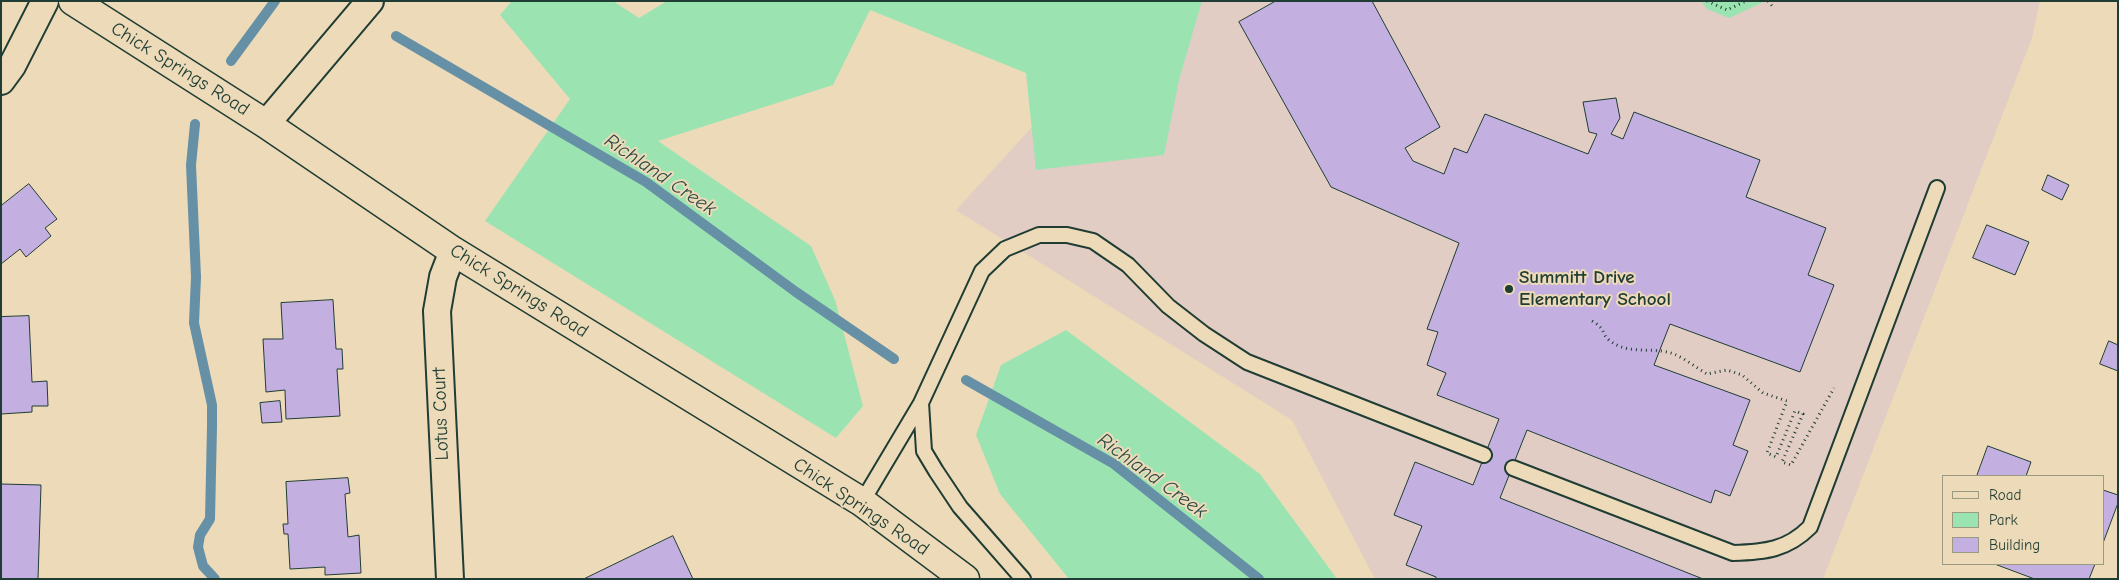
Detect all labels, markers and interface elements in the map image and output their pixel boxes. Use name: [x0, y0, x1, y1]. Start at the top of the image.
street label: Chick Springs Road: [106, 17, 254, 121]
water label: Richland Creek: [600, 129, 720, 221]
street label: Chick Springs Road: [445, 239, 593, 343]
place label: Summitt Drive Elementary School: [1519, 267, 1671, 311]
marker: Summitt Drive Elementary School: [1503, 283, 1515, 295]
street label: Lotus Court: [428, 367, 454, 461]
water label: Richland Creek: [1093, 428, 1211, 524]
street label: Chick Springs Road: [789, 453, 933, 561]
legend: [1942, 475, 2104, 565]
text: Road: [1989, 486, 2021, 504]
text: Park: [1989, 511, 2018, 529]
text: Building: [1989, 536, 2040, 554]

